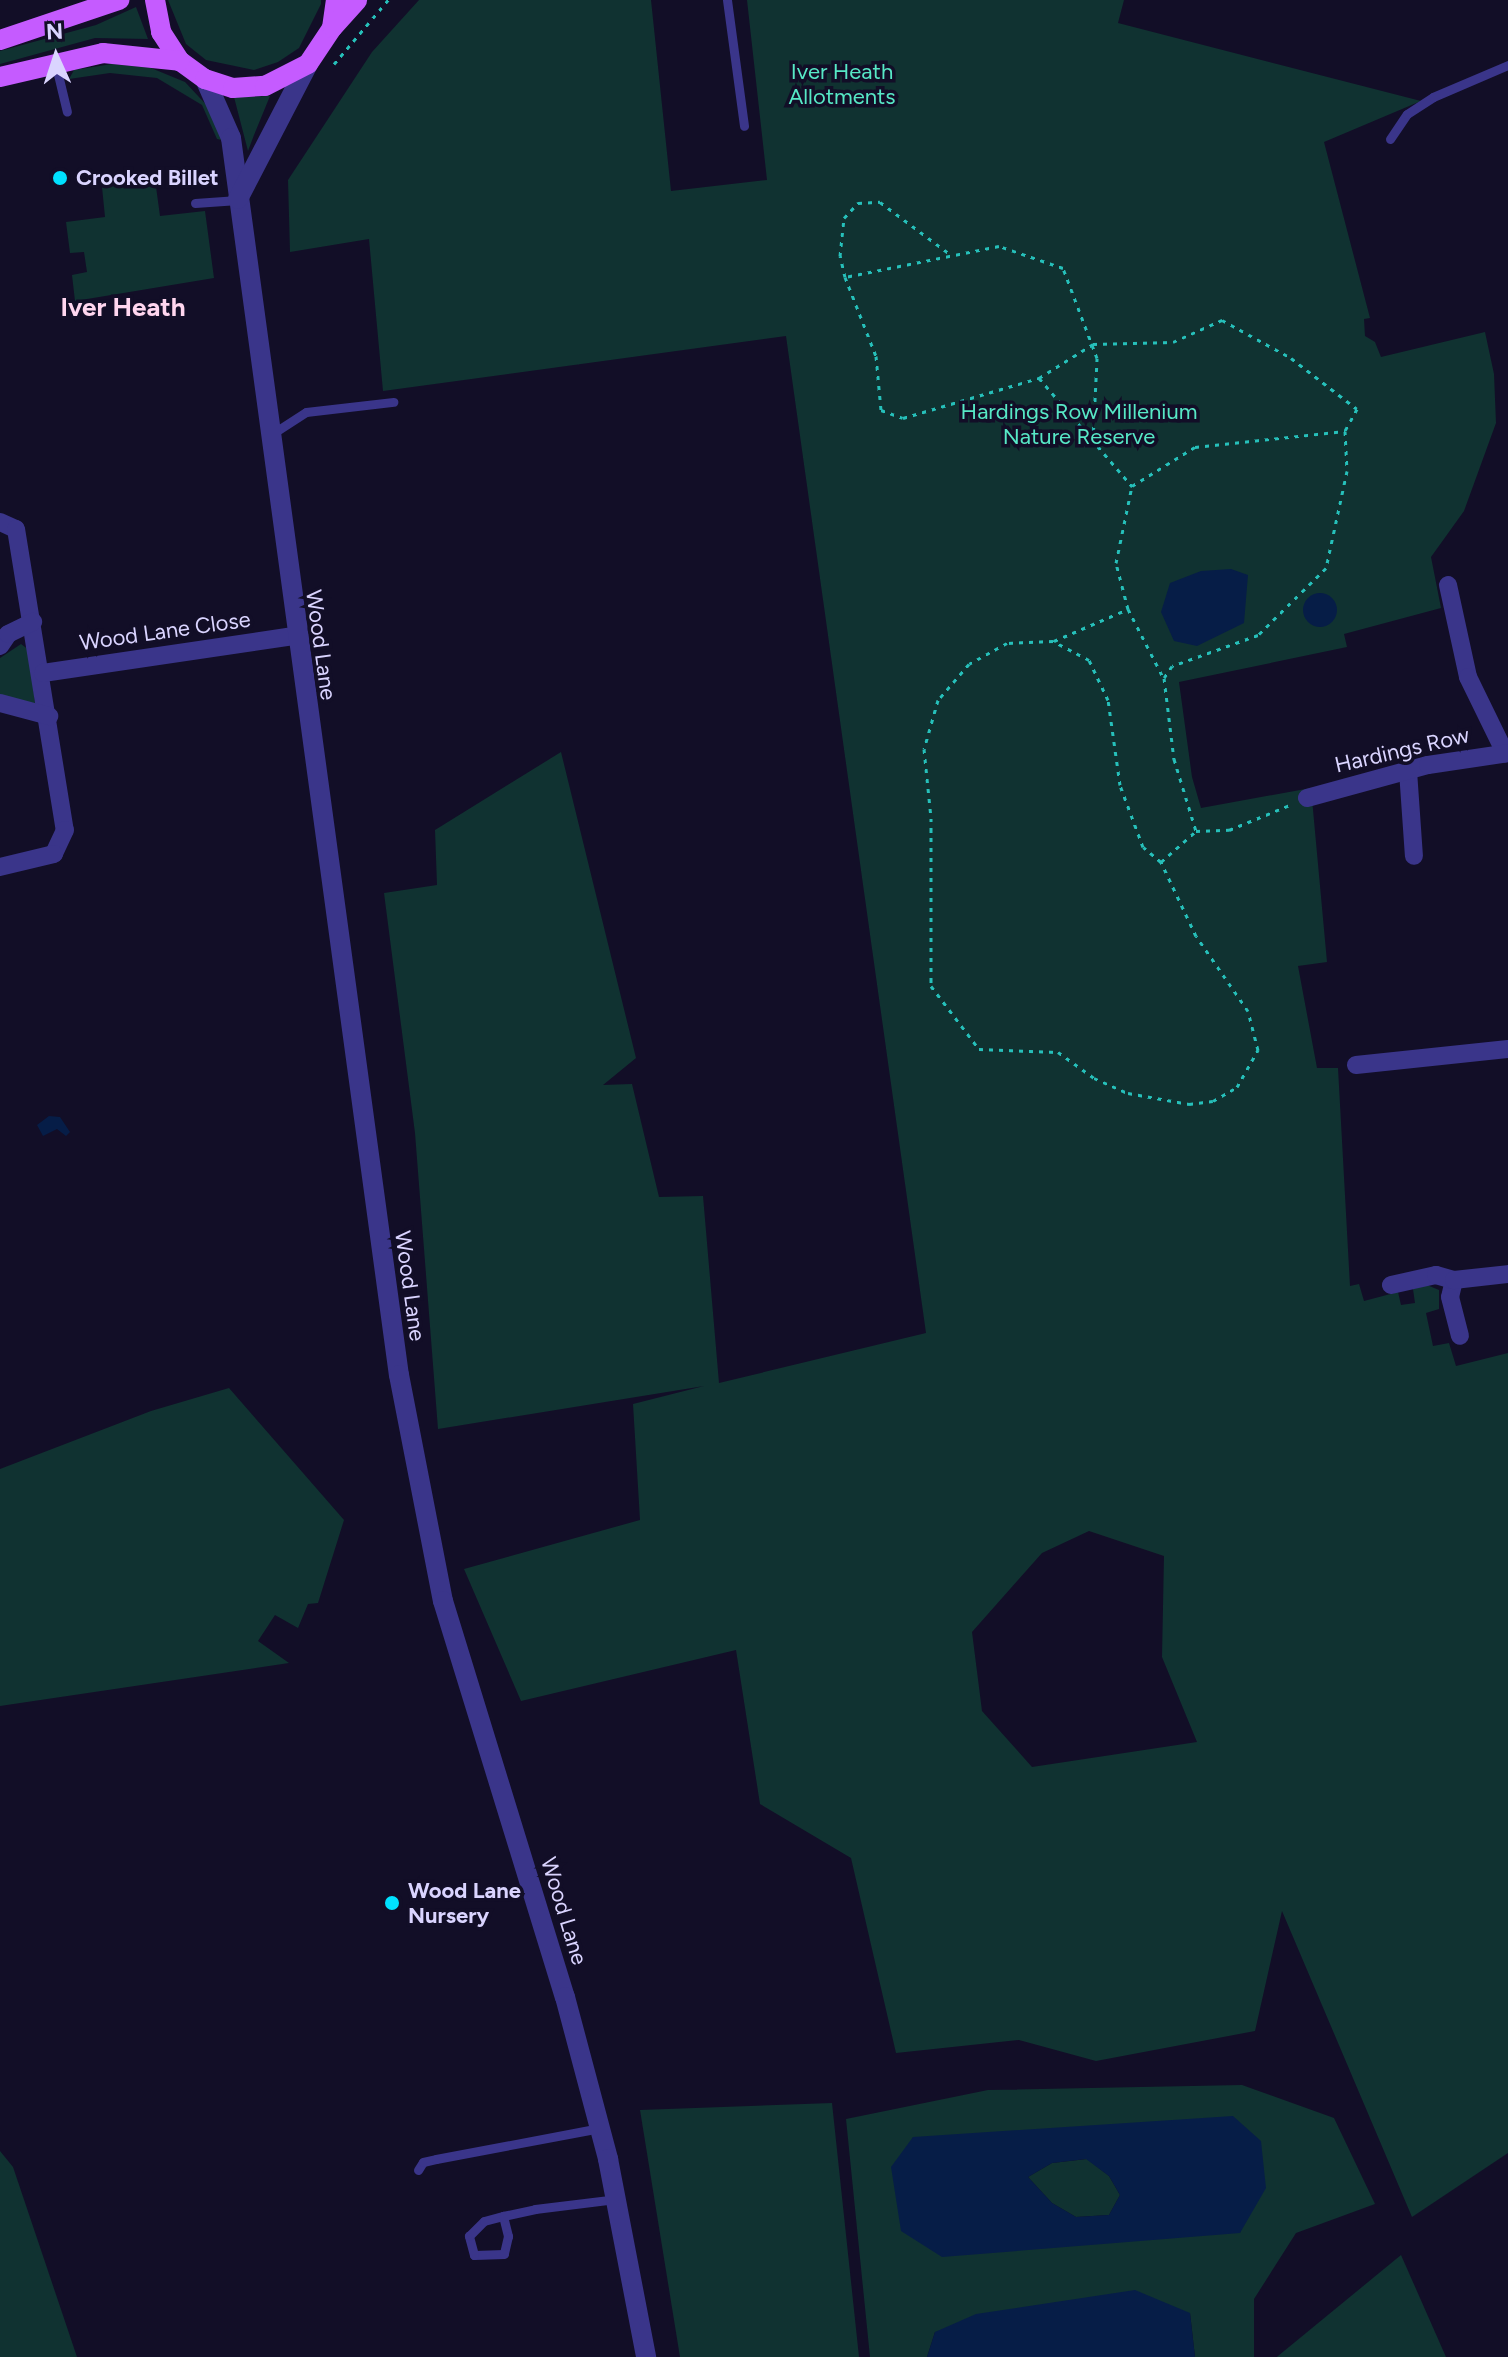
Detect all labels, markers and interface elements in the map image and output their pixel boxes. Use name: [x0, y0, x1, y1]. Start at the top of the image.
north arrow: [16, 16, 96, 96]
text: N: [46, 18, 64, 45]
park label: Iver Heath Allotments: [788, 58, 896, 110]
place label: Crooked Billet: [76, 165, 219, 191]
marker: Crooked Billet: [51, 169, 69, 187]
district label: Iver Heath: [60, 292, 186, 324]
park label: Hardings Row Millenium Nature Reserve: [961, 398, 1197, 450]
street label: Wood Lane: [300, 588, 342, 702]
street label: Wood Lane Close: [78, 606, 252, 656]
street label: Hardings Row: [1332, 722, 1472, 778]
street label: Wood Lane: [389, 1229, 431, 1343]
street label: Wood Lane: [535, 1854, 593, 1968]
place label: Wood Lane Nursery: [408, 1877, 521, 1928]
marker: Wood Lane Nursery: [383, 1894, 401, 1912]

